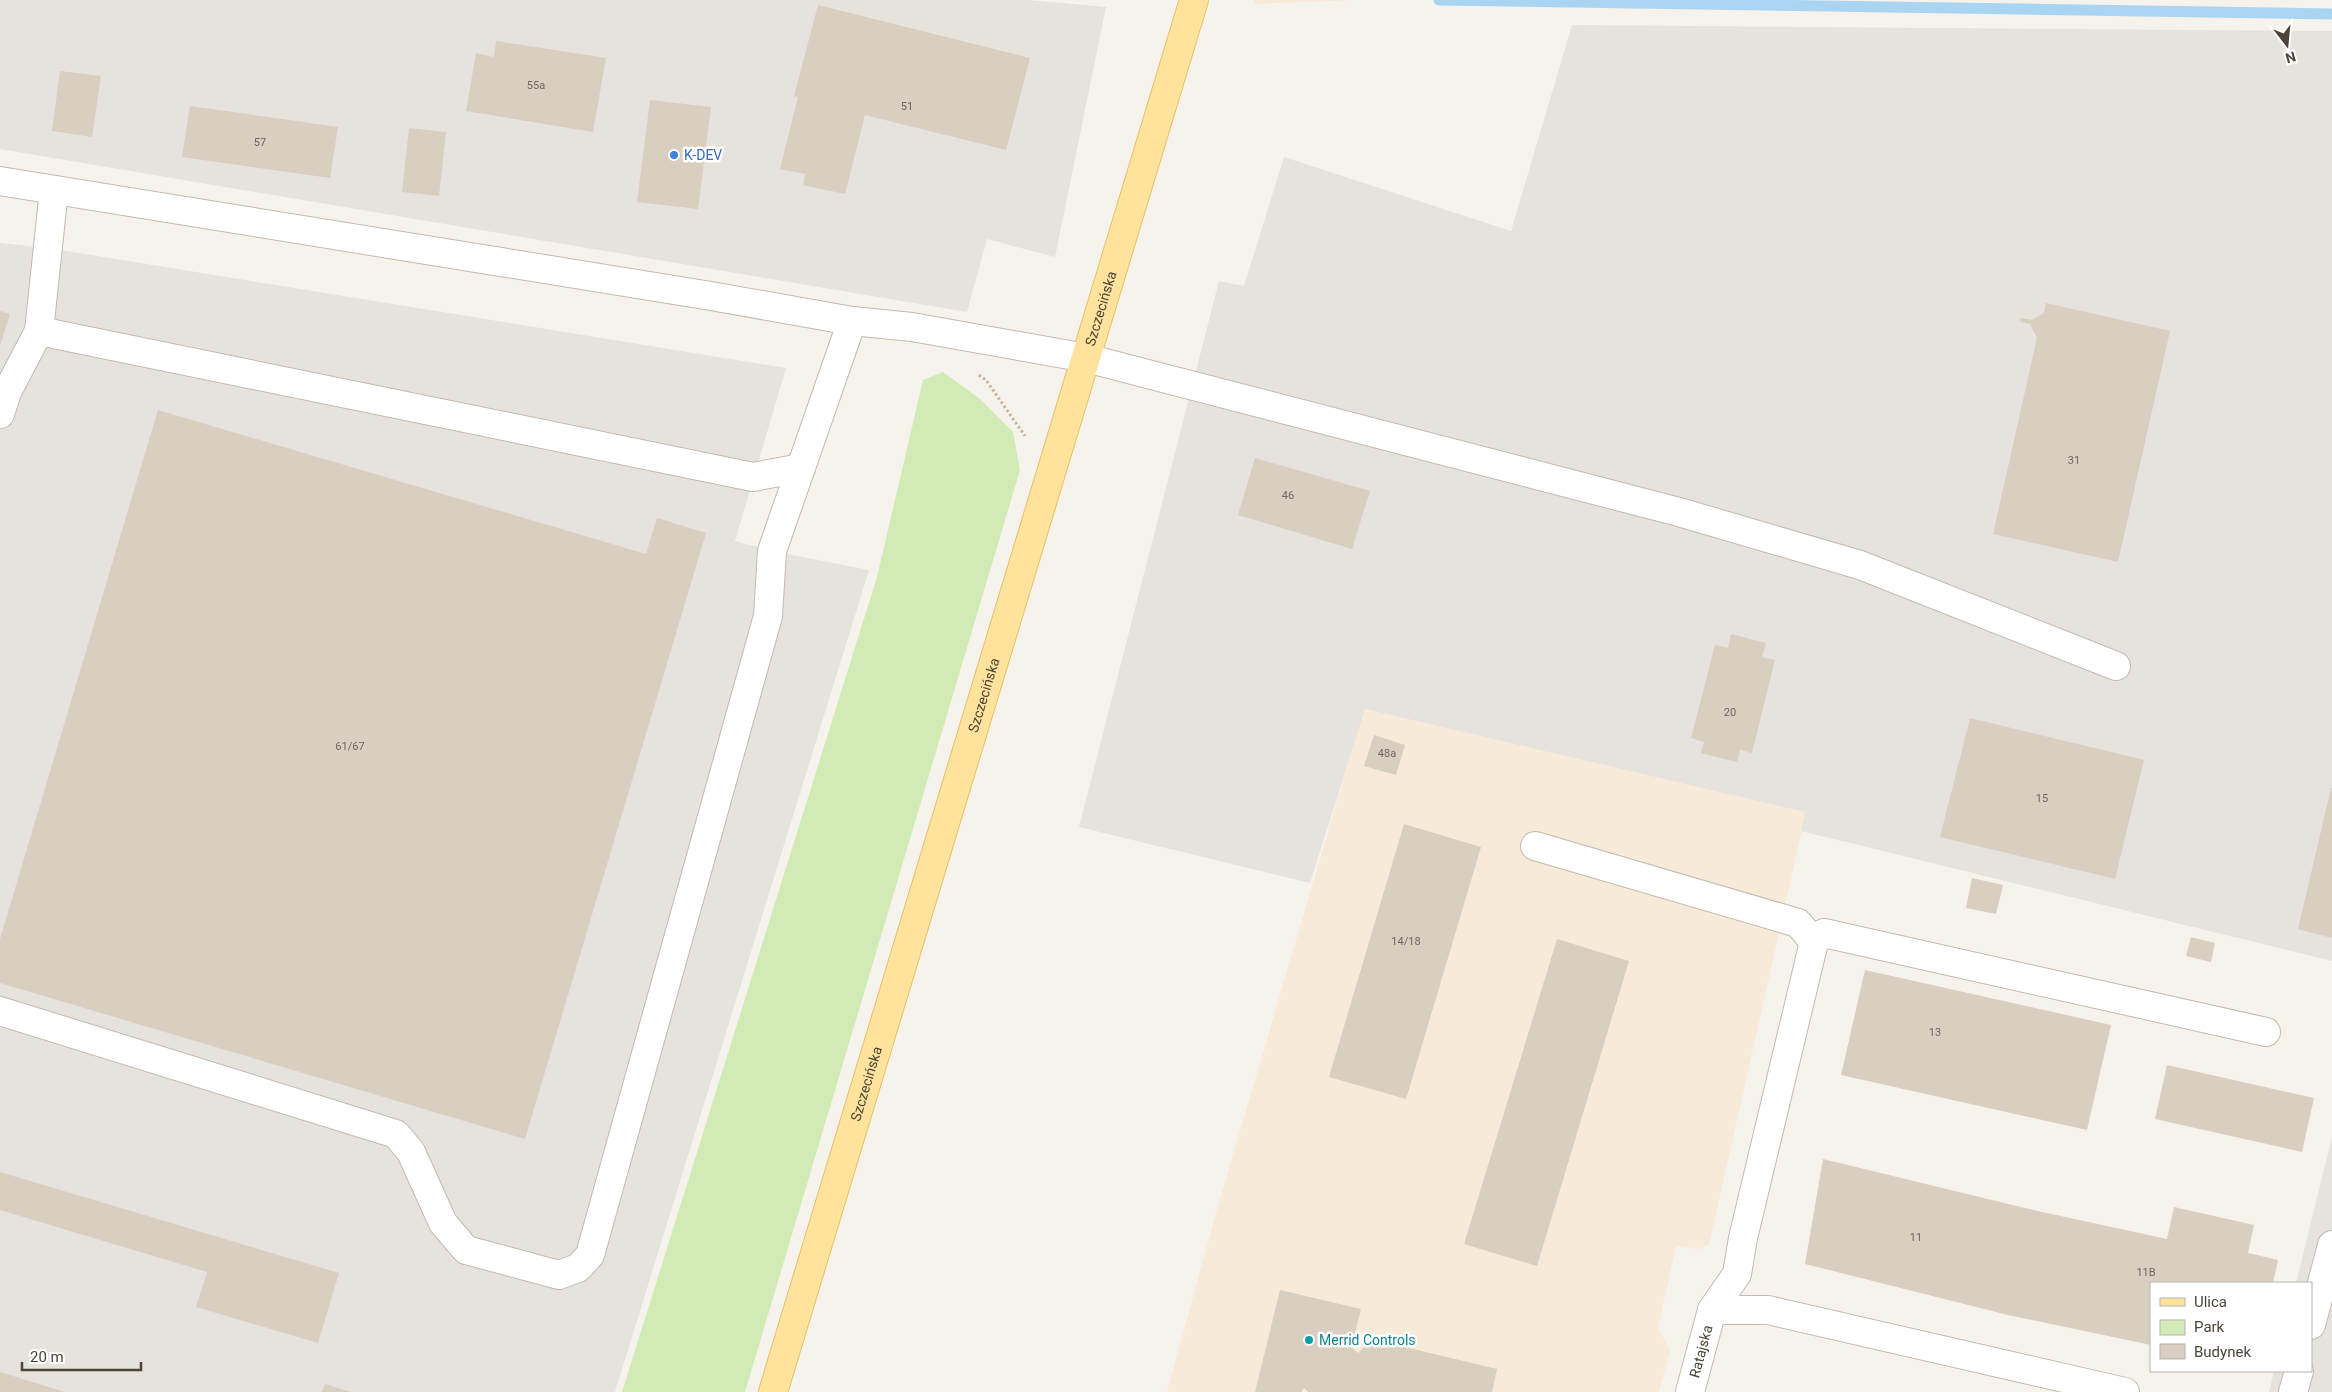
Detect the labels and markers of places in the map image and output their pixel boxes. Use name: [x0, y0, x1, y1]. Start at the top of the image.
place label: K-DEV: [684, 147, 722, 163]
marker: K-DEV: [668, 149, 680, 161]
place label: Merrid Controls: [1319, 1332, 1416, 1348]
marker: Merrid Controls: [1303, 1334, 1315, 1346]

